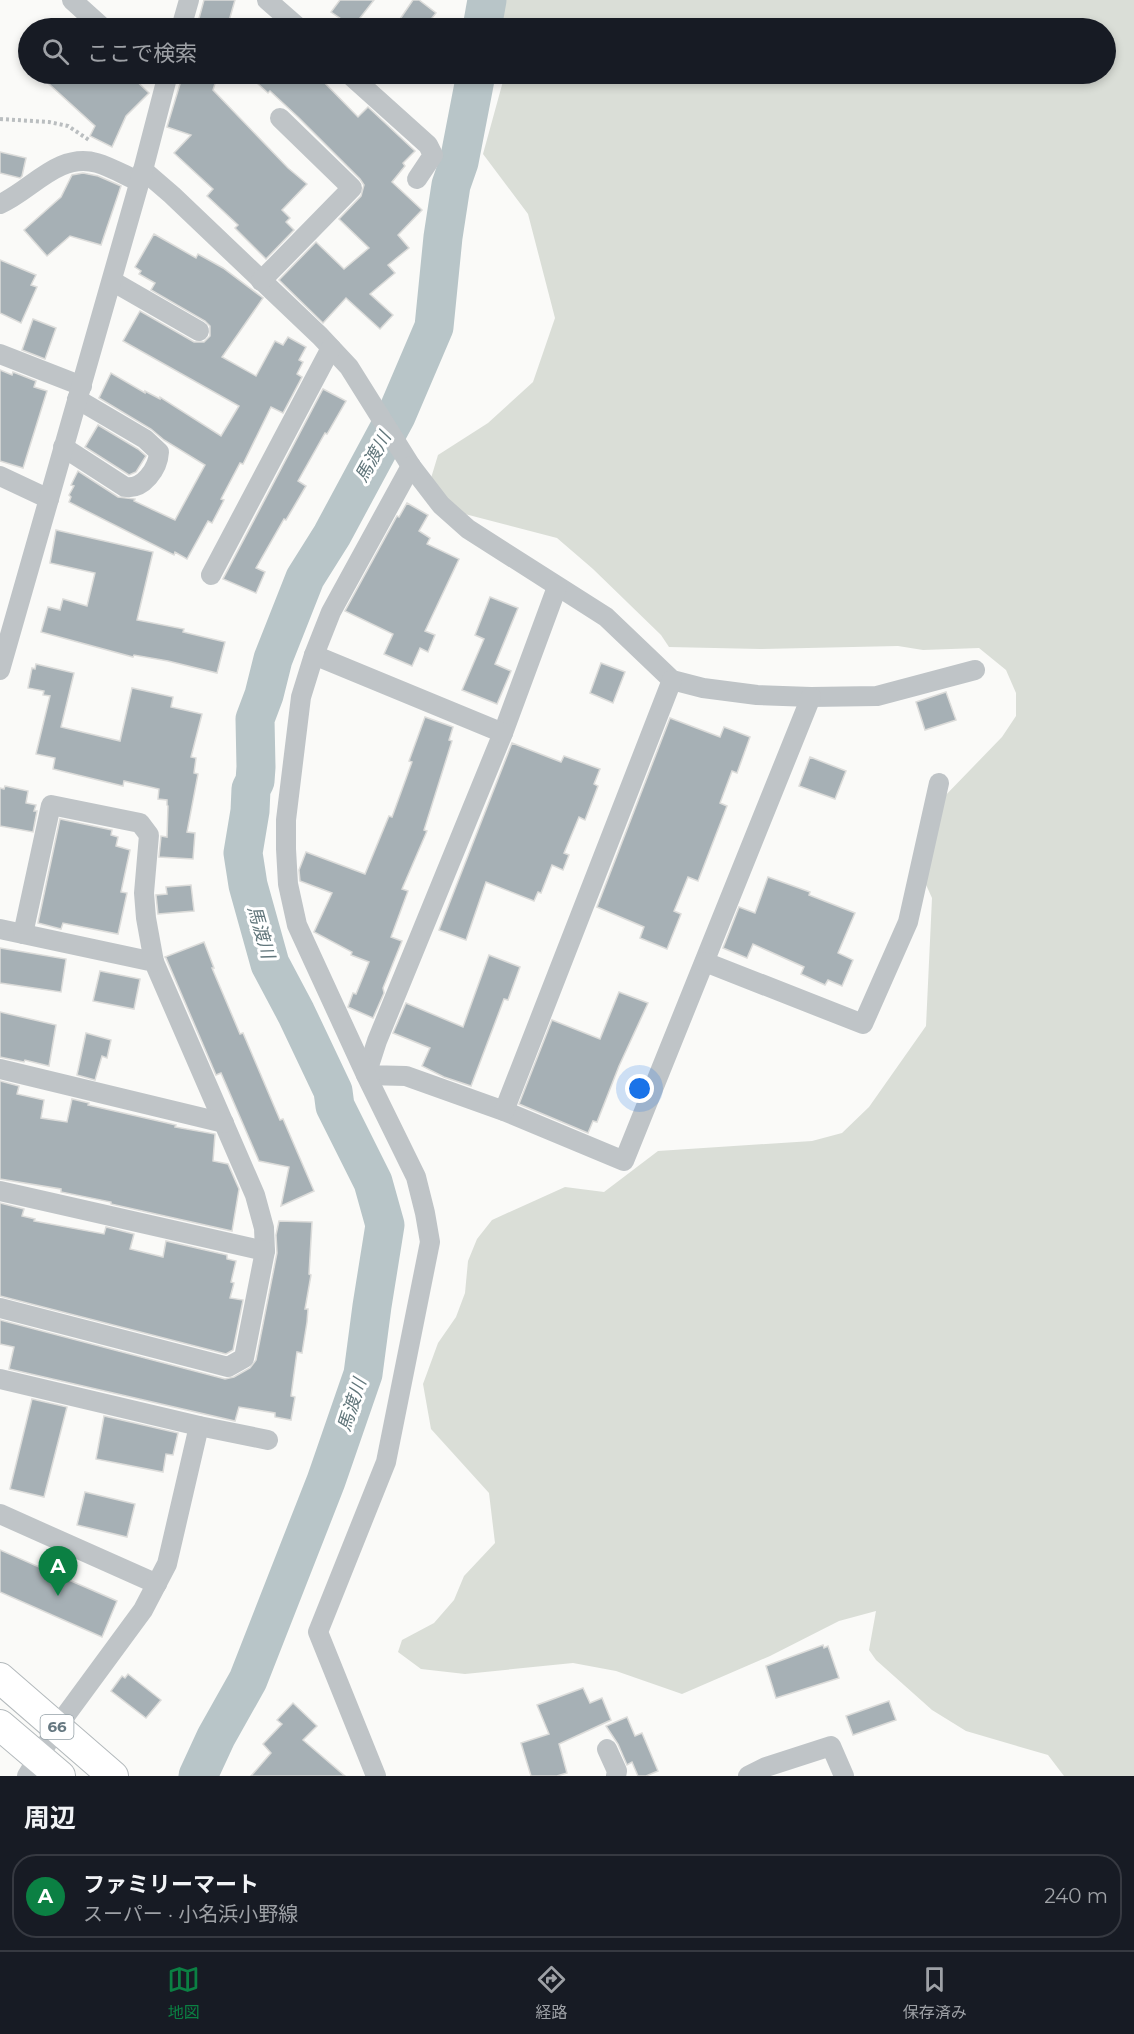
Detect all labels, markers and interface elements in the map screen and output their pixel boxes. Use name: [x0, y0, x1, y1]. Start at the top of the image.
search box: [18, 18, 1116, 84]
icon: search: [39, 35, 72, 68]
text: ここで検索: [87, 40, 197, 67]
water label: 馬渡川: [350, 426, 397, 486]
water label: 馬渡川: [243, 903, 280, 963]
your location: [625, 1074, 654, 1103]
water label: 馬渡川: [333, 1374, 371, 1434]
pin: A: [38, 1546, 78, 1596]
road number: 66: [40, 1715, 74, 1739]
text: 周辺: [24, 1802, 76, 1834]
text: ファミリーマート: [83, 1871, 259, 1898]
text: A: [38, 1884, 53, 1908]
text: 240 m: [1044, 1884, 1108, 1908]
text: スーパー · 小名浜小野線: [83, 1902, 298, 1926]
tab: 地図: [167, 1963, 200, 2023]
tab: 経路: [535, 1963, 568, 2023]
tab: 保存済み: [903, 1963, 967, 2023]

